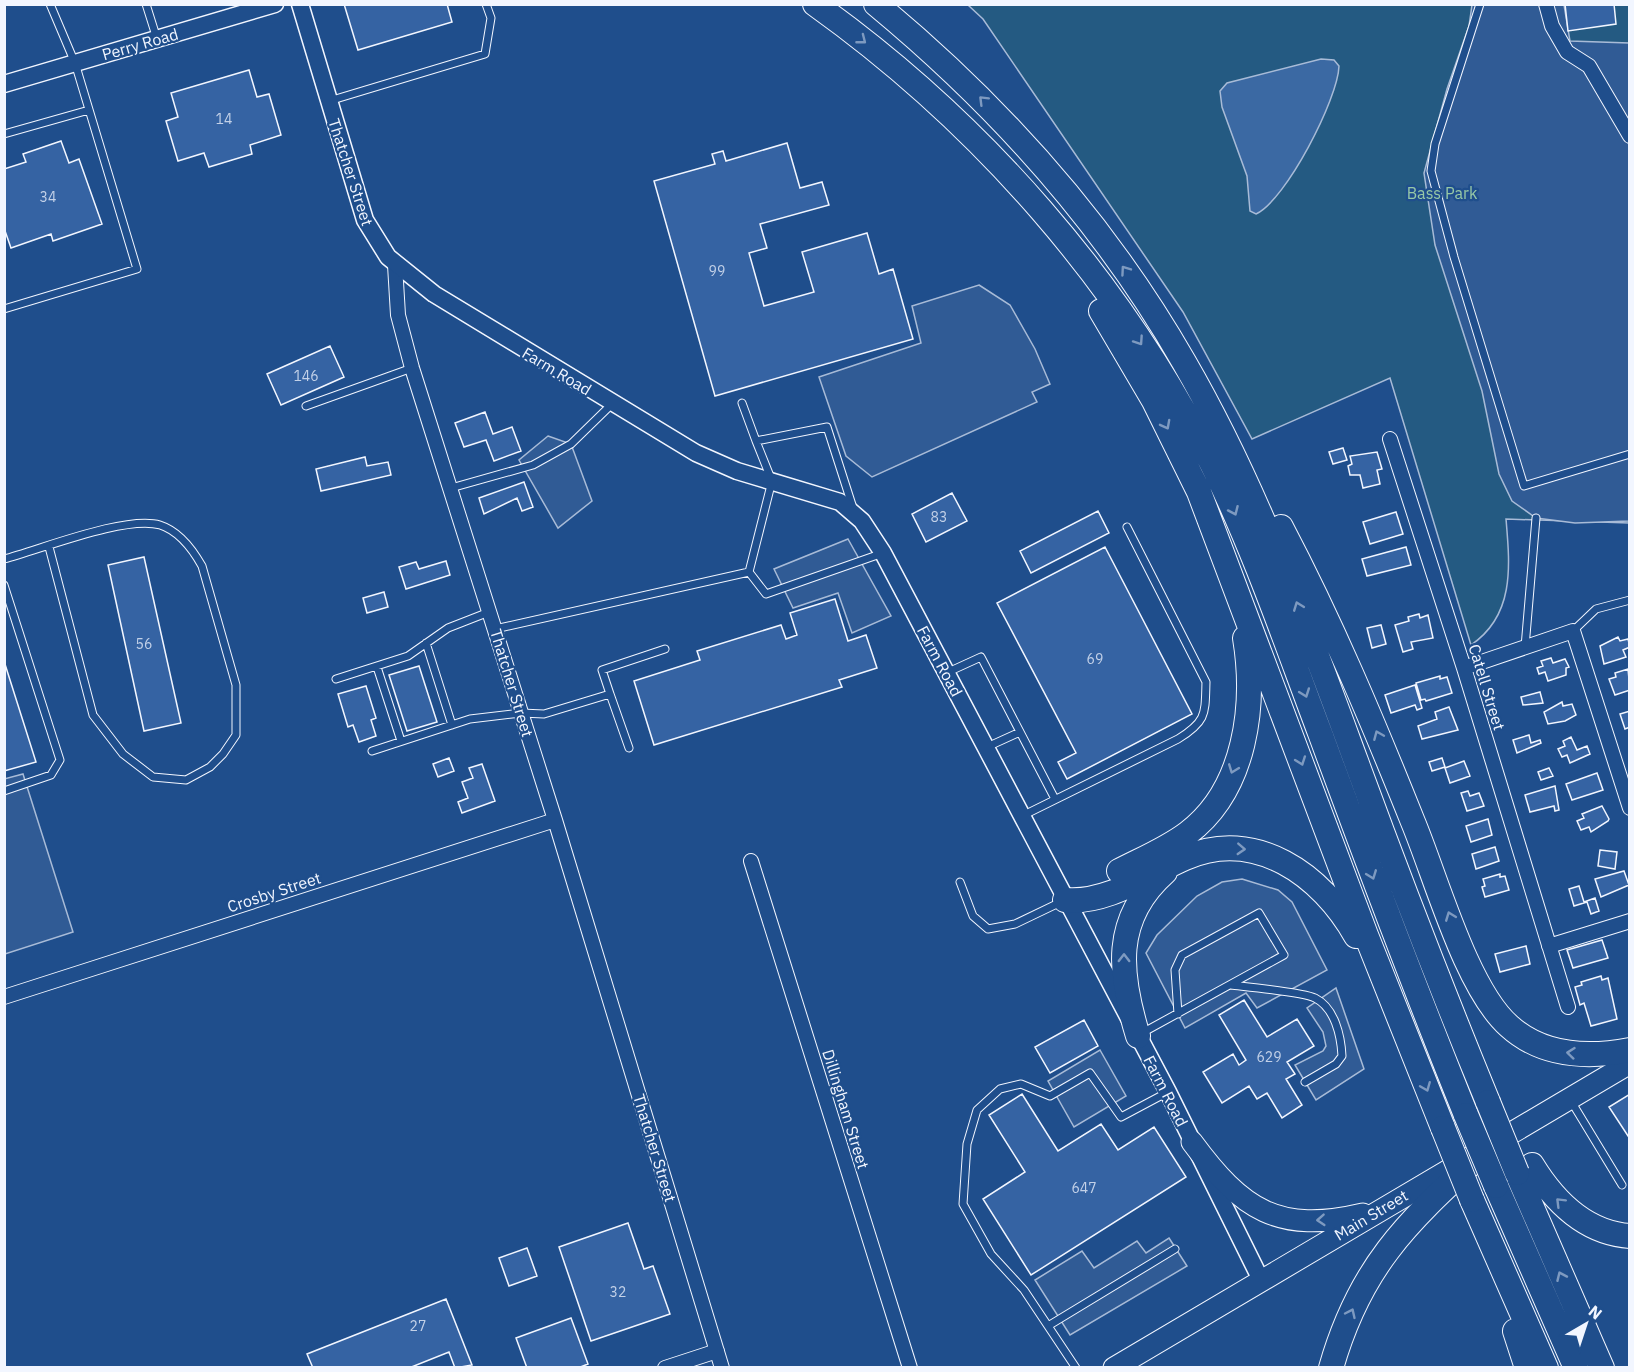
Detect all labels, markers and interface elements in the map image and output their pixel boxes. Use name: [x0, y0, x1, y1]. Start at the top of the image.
street label: Perry Road: [99, 24, 181, 64]
one-way arrow: [855, 32, 866, 43]
one-way arrow: [979, 97, 990, 108]
house number: 14: [216, 110, 232, 128]
street label: Thatcher Street: [324, 116, 378, 228]
park label: Bass Park: [1407, 183, 1478, 203]
house number: 34: [40, 188, 56, 206]
house number: 99: [709, 262, 725, 280]
one-way arrow: [1121, 265, 1132, 276]
one-way arrow: [1132, 334, 1143, 345]
street label: Farm Road: [519, 343, 595, 399]
house number: 146: [293, 367, 319, 385]
one-way arrow: [1159, 418, 1170, 429]
one-way arrow: [1226, 505, 1238, 516]
house number: 83: [931, 508, 947, 526]
one-way arrow: [1293, 601, 1305, 612]
street label: Farm Road: [913, 622, 967, 700]
street label: Thatcher Street: [486, 627, 538, 739]
house number: 56: [136, 635, 152, 653]
street label: Catell Street: [1464, 641, 1510, 733]
house number: 69: [1087, 650, 1103, 668]
one-way arrow: [1297, 687, 1310, 697]
one-way arrow: [1373, 731, 1385, 742]
one-way arrow: [1294, 754, 1306, 765]
one-way arrow: [1228, 764, 1241, 774]
one-way arrow: [1236, 842, 1246, 855]
street label: Crosby Street: [225, 867, 323, 917]
one-way arrow: [1365, 870, 1378, 880]
one-way arrow: [1445, 912, 1457, 923]
one-way arrow: [1118, 954, 1130, 963]
street label: Dillingham Street: [818, 1047, 874, 1171]
one-way arrow: [1567, 1047, 1576, 1060]
house number: 629: [1256, 1048, 1282, 1066]
street label: Farm Road: [1140, 1052, 1192, 1130]
one-way arrow: [1419, 1080, 1431, 1091]
street label: Thatcher Street: [629, 1092, 681, 1204]
house number: 647: [1071, 1179, 1097, 1197]
street label: Main Street: [1331, 1185, 1411, 1245]
one-way arrow: [1556, 1198, 1567, 1208]
one-way arrow: [1316, 1213, 1325, 1226]
one-way arrow: [1556, 1271, 1568, 1282]
house number: 32: [610, 1283, 626, 1301]
north arrow: [1556, 1294, 1616, 1354]
text: N: [1585, 1301, 1606, 1324]
one-way arrow: [1344, 1308, 1356, 1319]
house number: 27: [410, 1317, 426, 1335]

